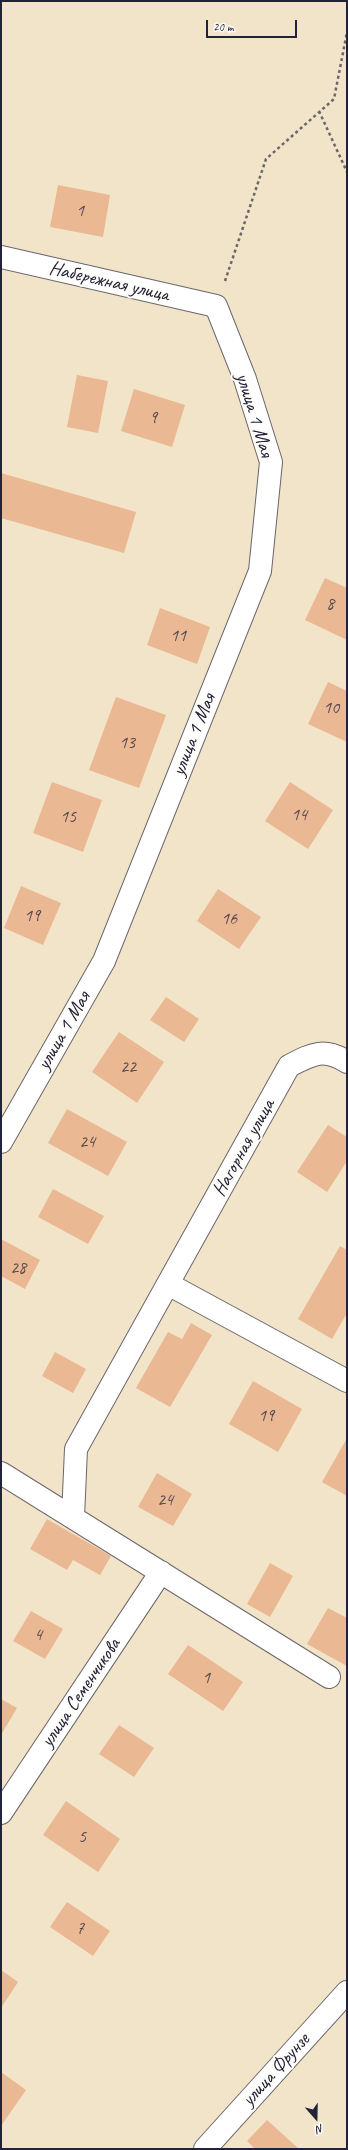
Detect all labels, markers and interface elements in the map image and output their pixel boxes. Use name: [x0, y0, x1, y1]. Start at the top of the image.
scale bar: [208, 12, 299, 38]
text: 20 m: [213, 19, 233, 35]
house number: 1: [76, 200, 84, 222]
street label: Набережная улица: [47, 257, 171, 307]
street label: улица 1 Мая: [230, 370, 278, 460]
house number: 9: [149, 407, 157, 429]
house number: 8: [326, 593, 334, 615]
house number: 11: [170, 625, 186, 647]
street label: улица 1 Мая: [167, 690, 221, 780]
house number: 10: [323, 697, 339, 719]
house number: 13: [119, 732, 135, 754]
house number: 14: [291, 804, 307, 826]
house number: 15: [60, 806, 76, 828]
house number: 19: [24, 905, 40, 927]
house number: 16: [221, 908, 237, 930]
street label: улица 1 Мая: [32, 988, 96, 1074]
house number: 22: [120, 1056, 136, 1078]
street label: Нагорная улица: [208, 1095, 280, 1201]
house number: 24: [79, 1131, 95, 1153]
house number: 28: [10, 1257, 26, 1279]
house number: 19: [258, 1405, 274, 1427]
house number: 24: [157, 1489, 173, 1511]
house number: 4: [34, 1624, 42, 1646]
street label: улица Семенчикова: [36, 1634, 126, 1752]
house number: 1: [202, 1667, 210, 1689]
house number: 5: [78, 1826, 86, 1848]
house number: 7: [76, 1918, 84, 1940]
street label: улица Фрунзе: [237, 2028, 315, 2112]
north arrow: [296, 2098, 336, 2138]
text: N: [315, 2122, 326, 2137]

